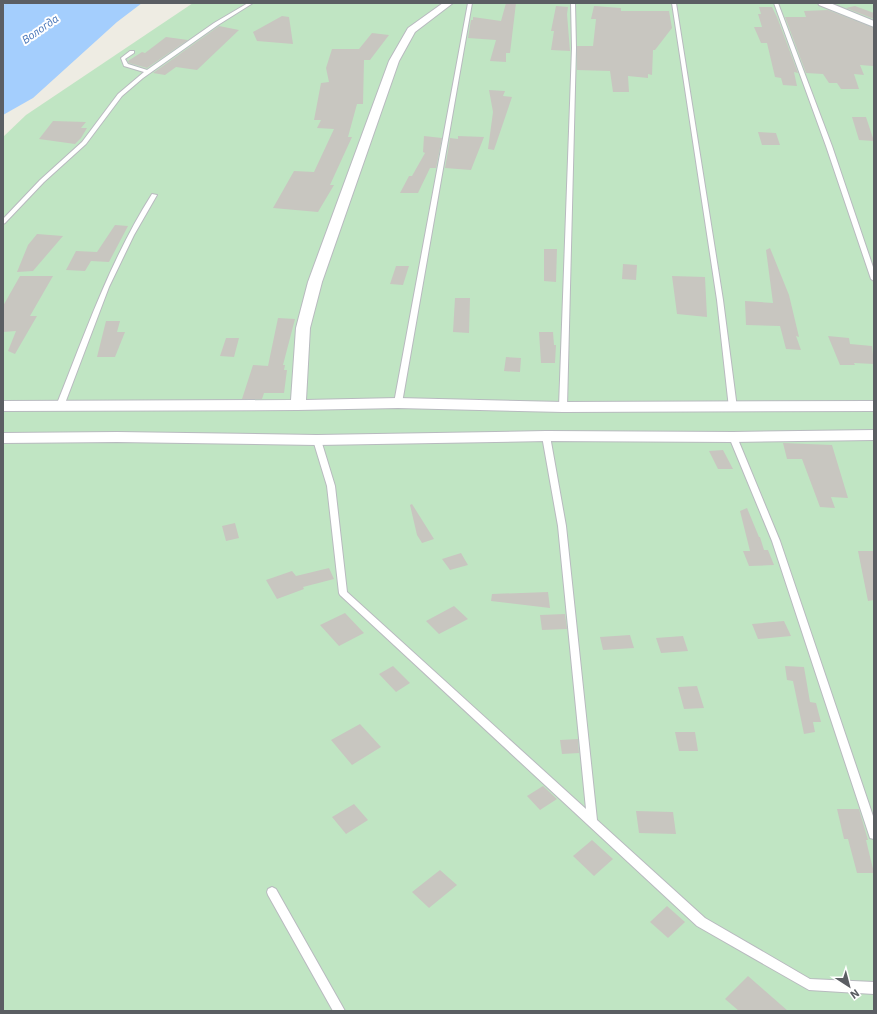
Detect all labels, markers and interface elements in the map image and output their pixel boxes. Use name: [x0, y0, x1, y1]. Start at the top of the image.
water label: Вологда: [19, 11, 61, 47]
north arrow: [829, 966, 869, 1006]
text: N: [848, 986, 862, 1002]

